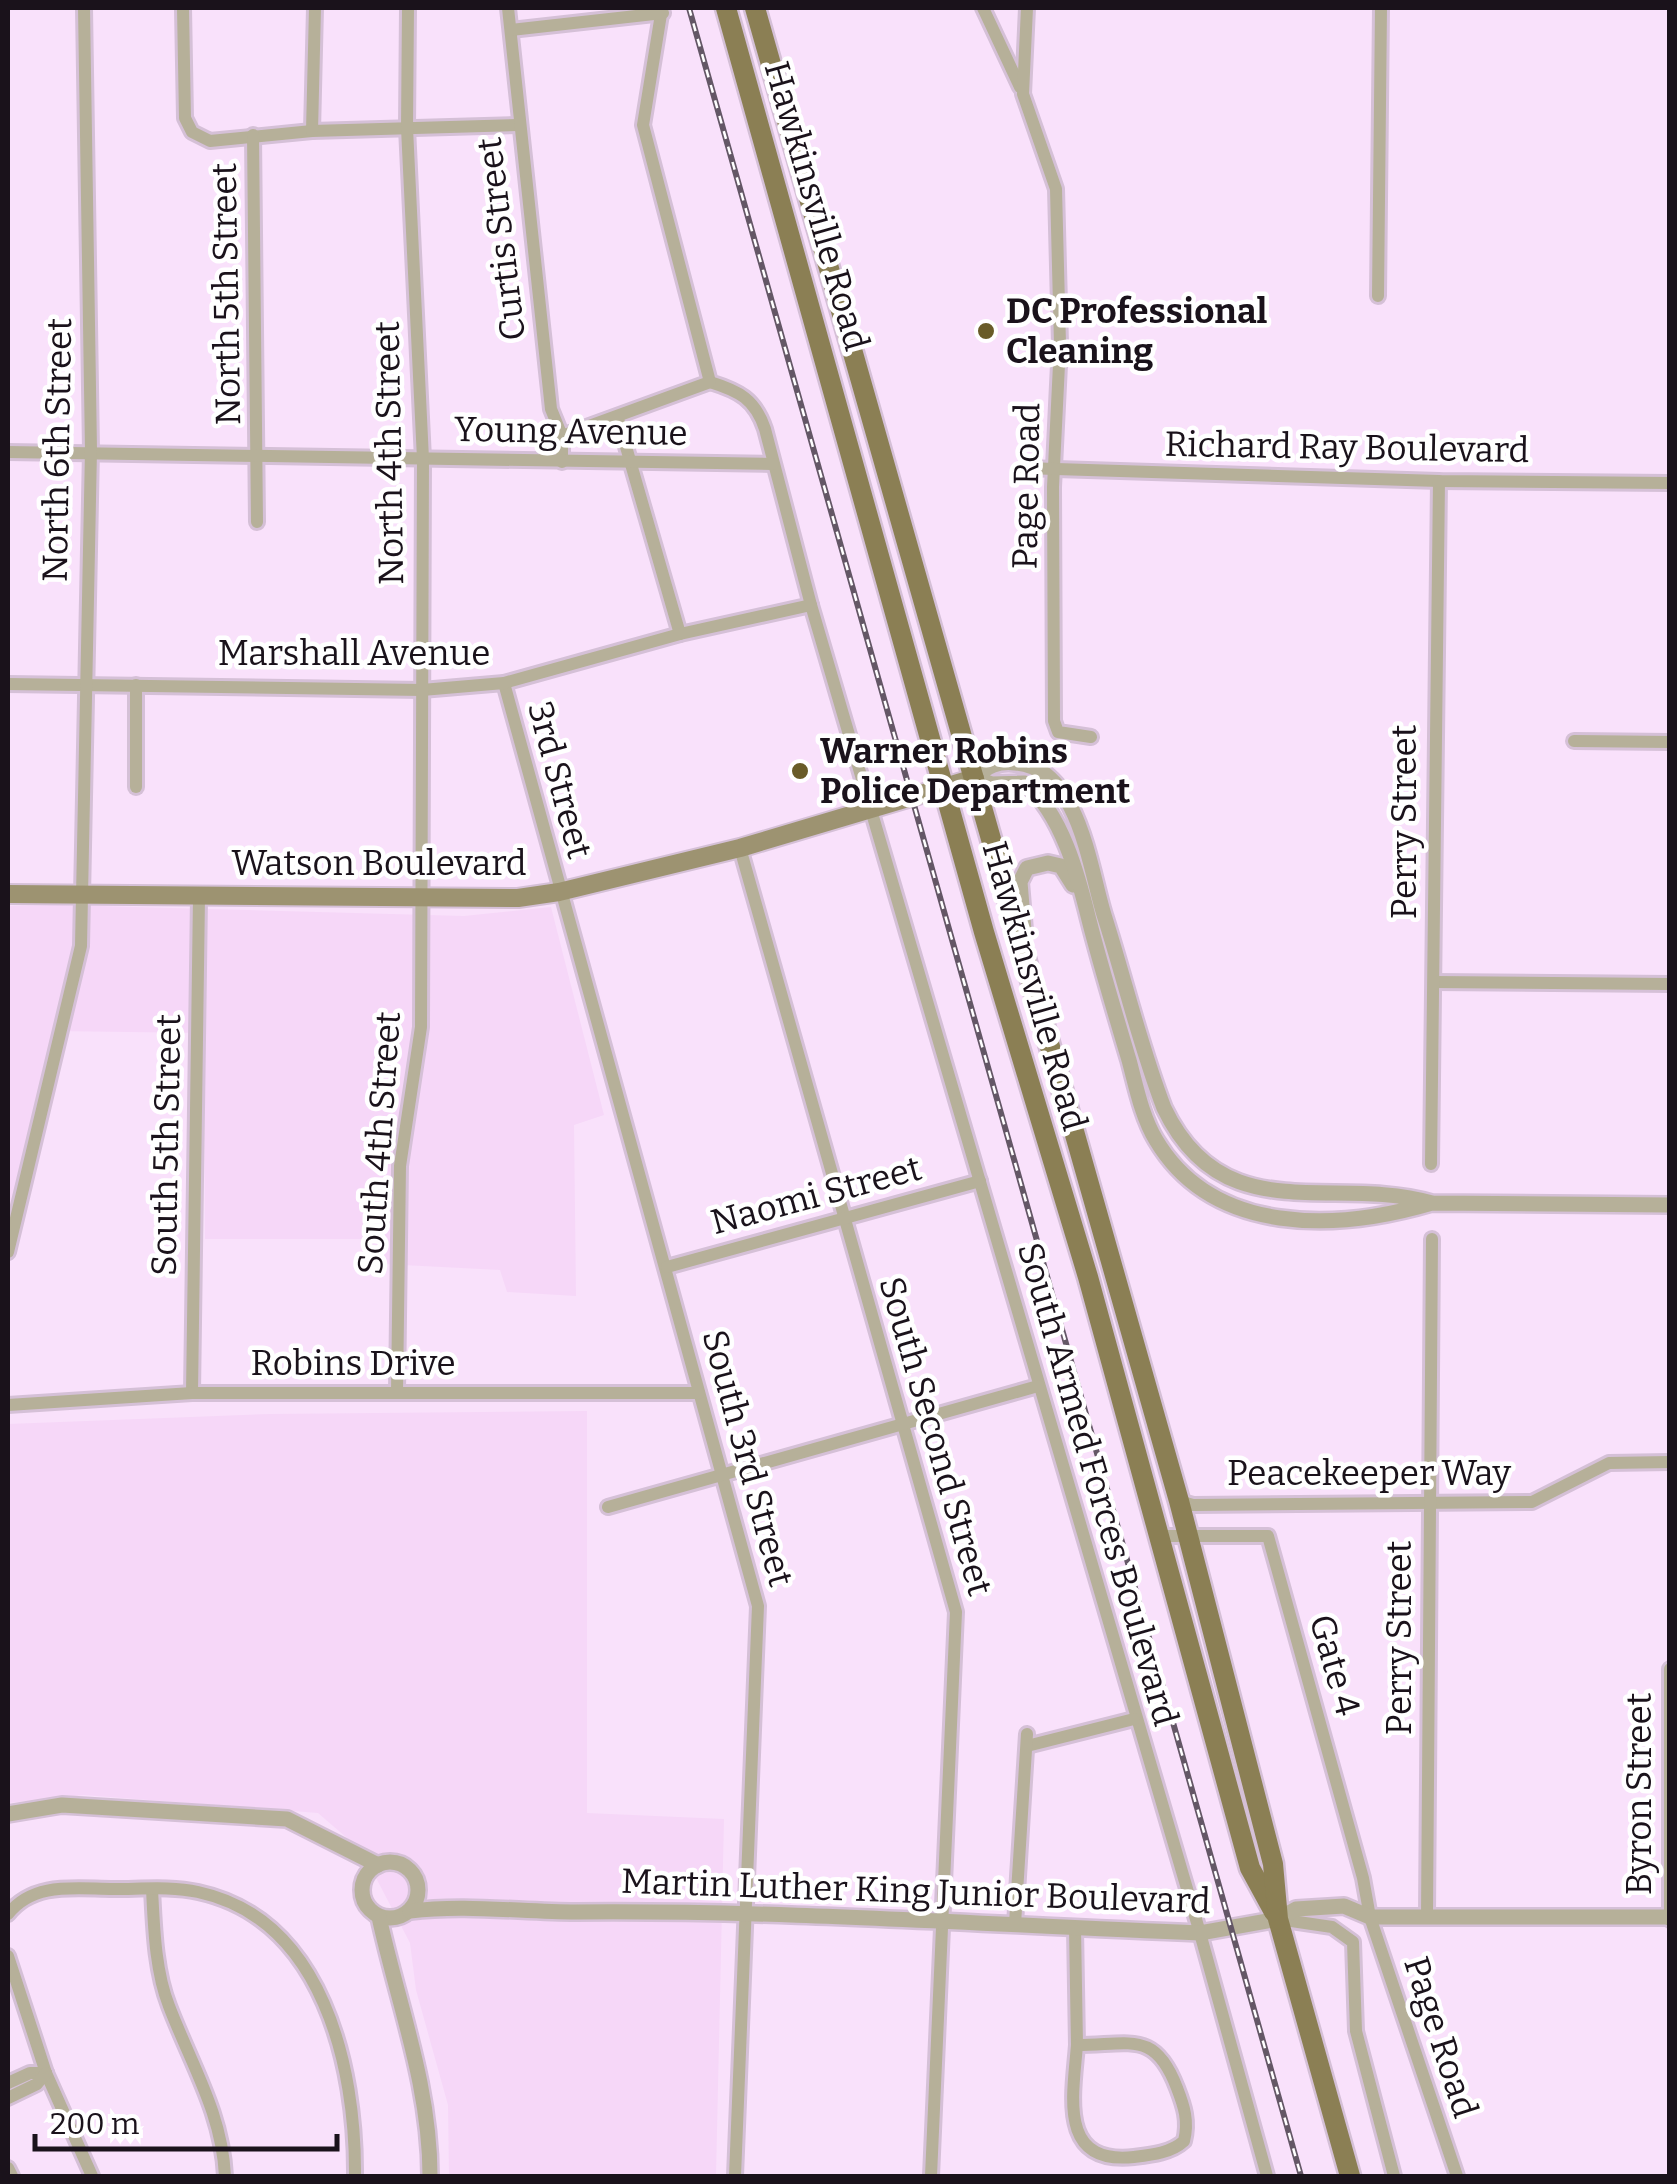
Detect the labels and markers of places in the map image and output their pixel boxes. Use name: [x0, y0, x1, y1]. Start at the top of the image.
place label: DC Professional Cleaning: [1006, 290, 1268, 372]
marker: DC Professional Cleaning: [975, 320, 997, 342]
place label: Warner Robins Police Department: [820, 730, 1131, 812]
marker: Warner Robins Police Department: [789, 760, 811, 782]

